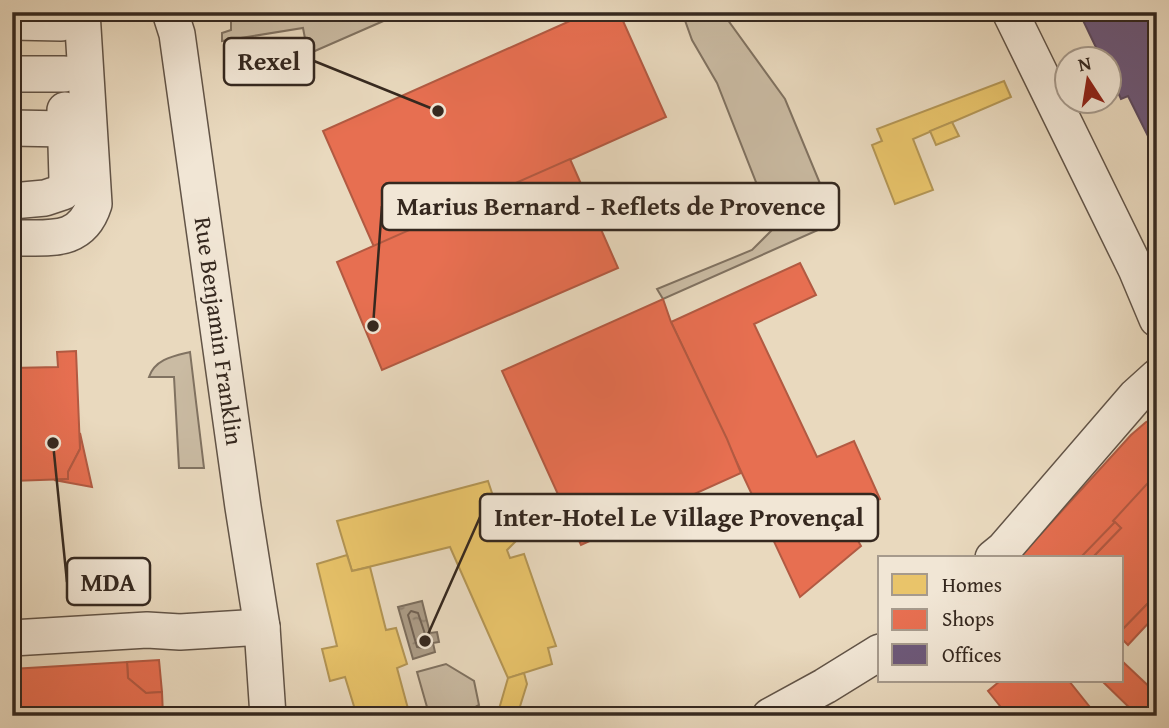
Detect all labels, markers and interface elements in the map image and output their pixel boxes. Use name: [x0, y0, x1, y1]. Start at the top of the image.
callout: Rexel: [224, 38, 314, 85]
text: Rexel: [238, 41, 300, 80]
north arrow: [1054, 46, 1124, 116]
text: N: [1075, 48, 1094, 78]
callout: Marius Bernard - Reflets de Provence: [382, 183, 839, 230]
text: Marius Bernard - Reflets de Provence: [397, 186, 826, 225]
street label: Rue Benjamin Franklin: [186, 215, 252, 448]
callout: Inter-Hotel Le Village Provençal: [480, 494, 878, 541]
text: Inter-Hotel Le Village Provençal: [494, 497, 864, 536]
legend: [878, 556, 1124, 682]
callout: MDA: [67, 558, 150, 605]
text: MDA: [80, 562, 136, 601]
text: Homes: [942, 569, 1002, 600]
text: Shops: [942, 603, 994, 634]
text: Offices: [942, 639, 1002, 670]

